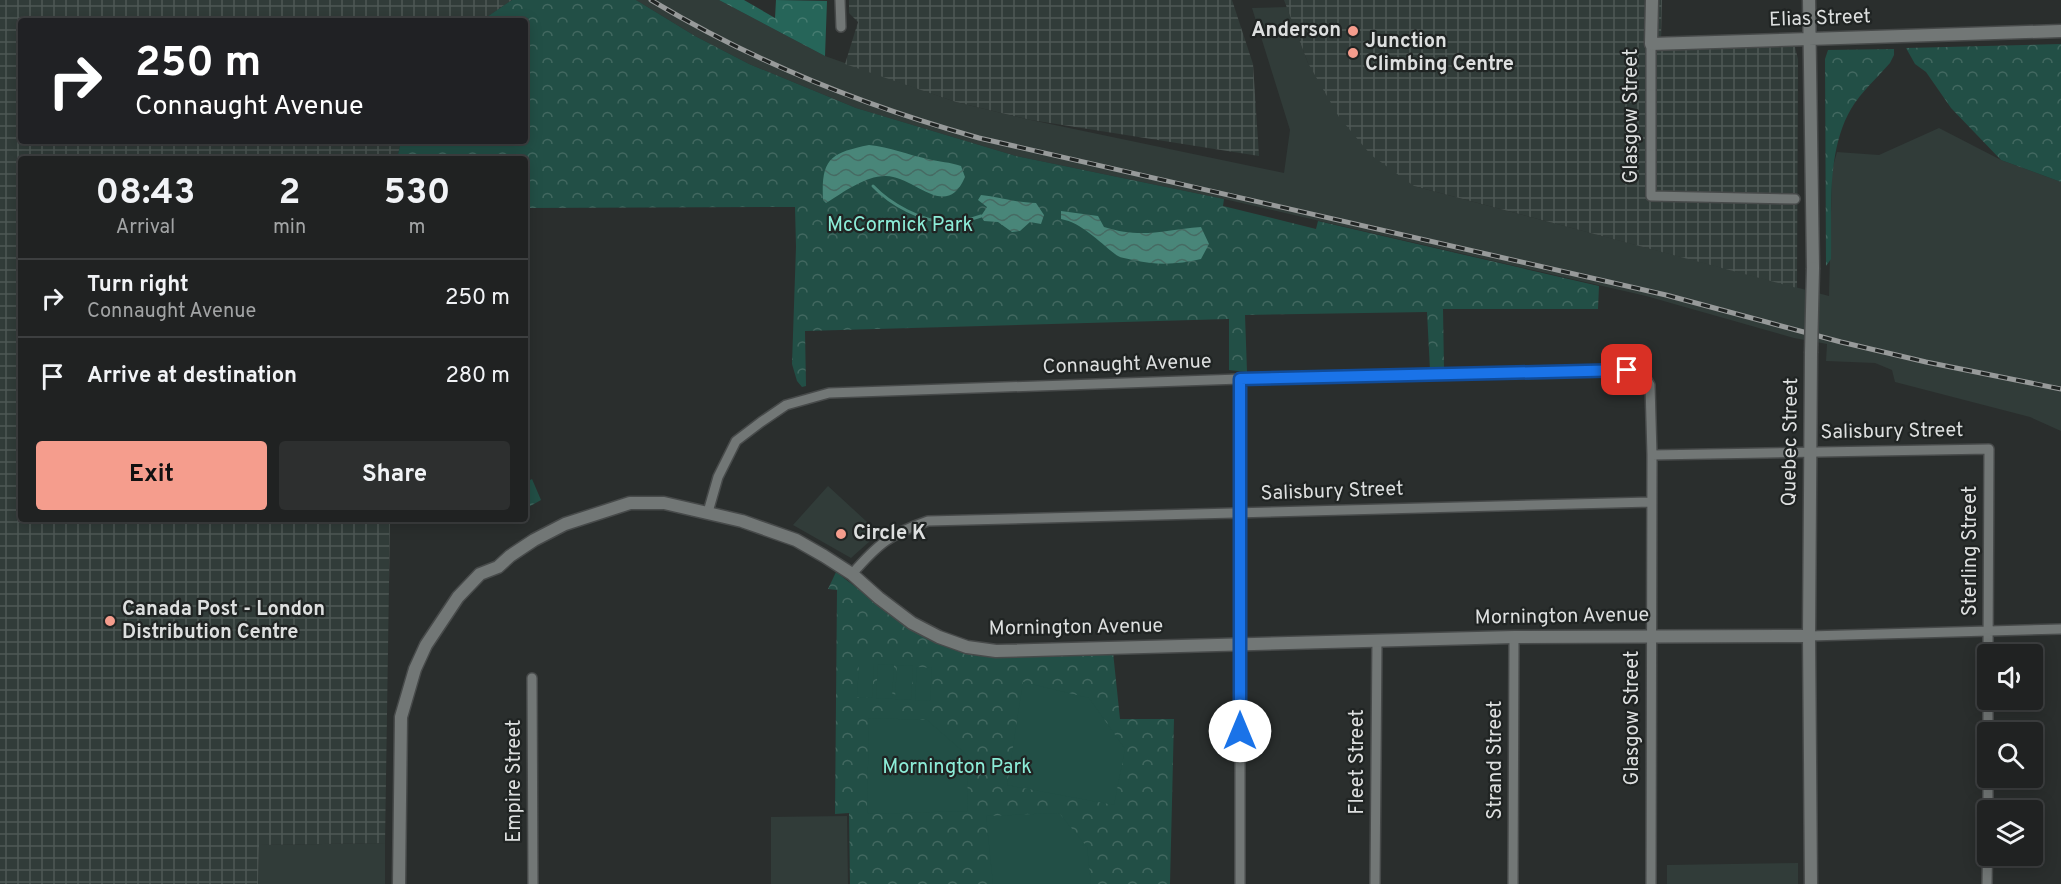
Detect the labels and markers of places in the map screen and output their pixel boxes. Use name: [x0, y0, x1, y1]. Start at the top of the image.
place label: Anderson: [1251, 18, 1341, 44]
marker: Anderson: [1346, 24, 1360, 38]
place label: Junction Climbing Centre: [1365, 29, 1514, 78]
marker: Junction Climbing Centre: [1346, 46, 1360, 60]
pin: [1601, 344, 1652, 395]
place label: Circle K: [853, 521, 926, 547]
marker: Circle K: [834, 527, 848, 541]
place label: Canada Post - London Distribution Centre: [122, 597, 325, 646]
marker: Canada Post - London Distribution Centre: [103, 614, 117, 628]

